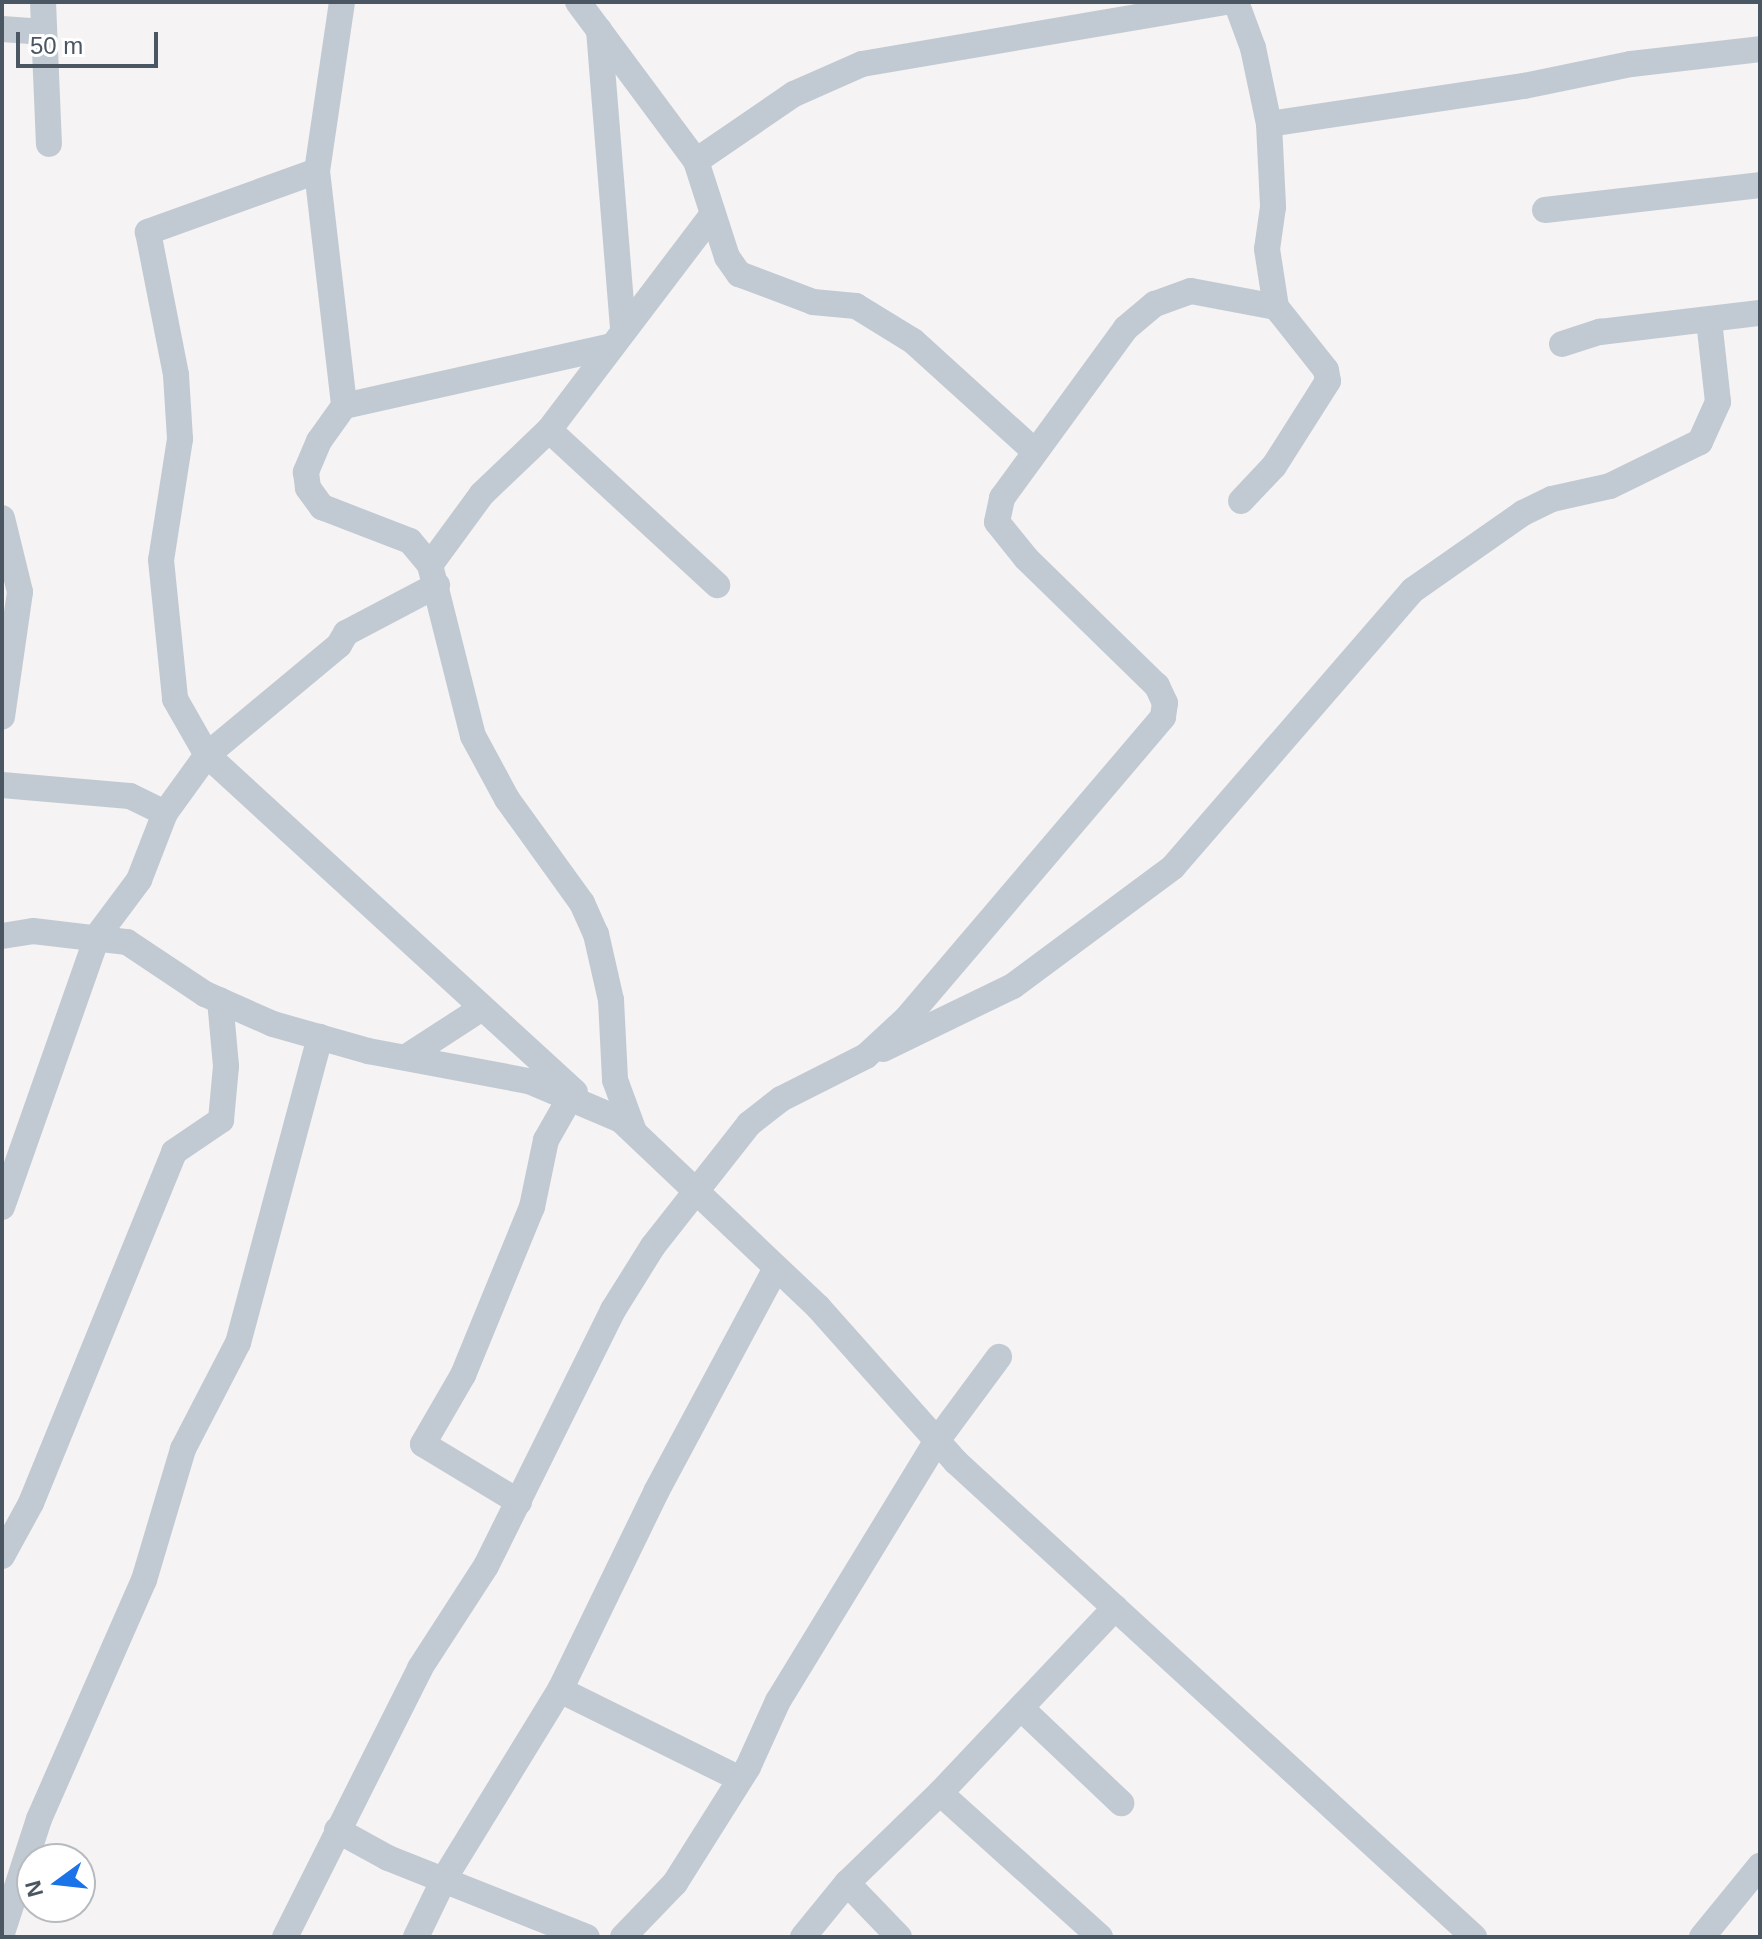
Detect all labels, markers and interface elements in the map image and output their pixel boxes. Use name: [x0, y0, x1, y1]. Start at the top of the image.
scale bar: [20, 16, 162, 66]
text: 50 m: [30, 32, 83, 59]
north arrow: [16, 1843, 96, 1923]
text: N: [20, 1878, 48, 1900]

